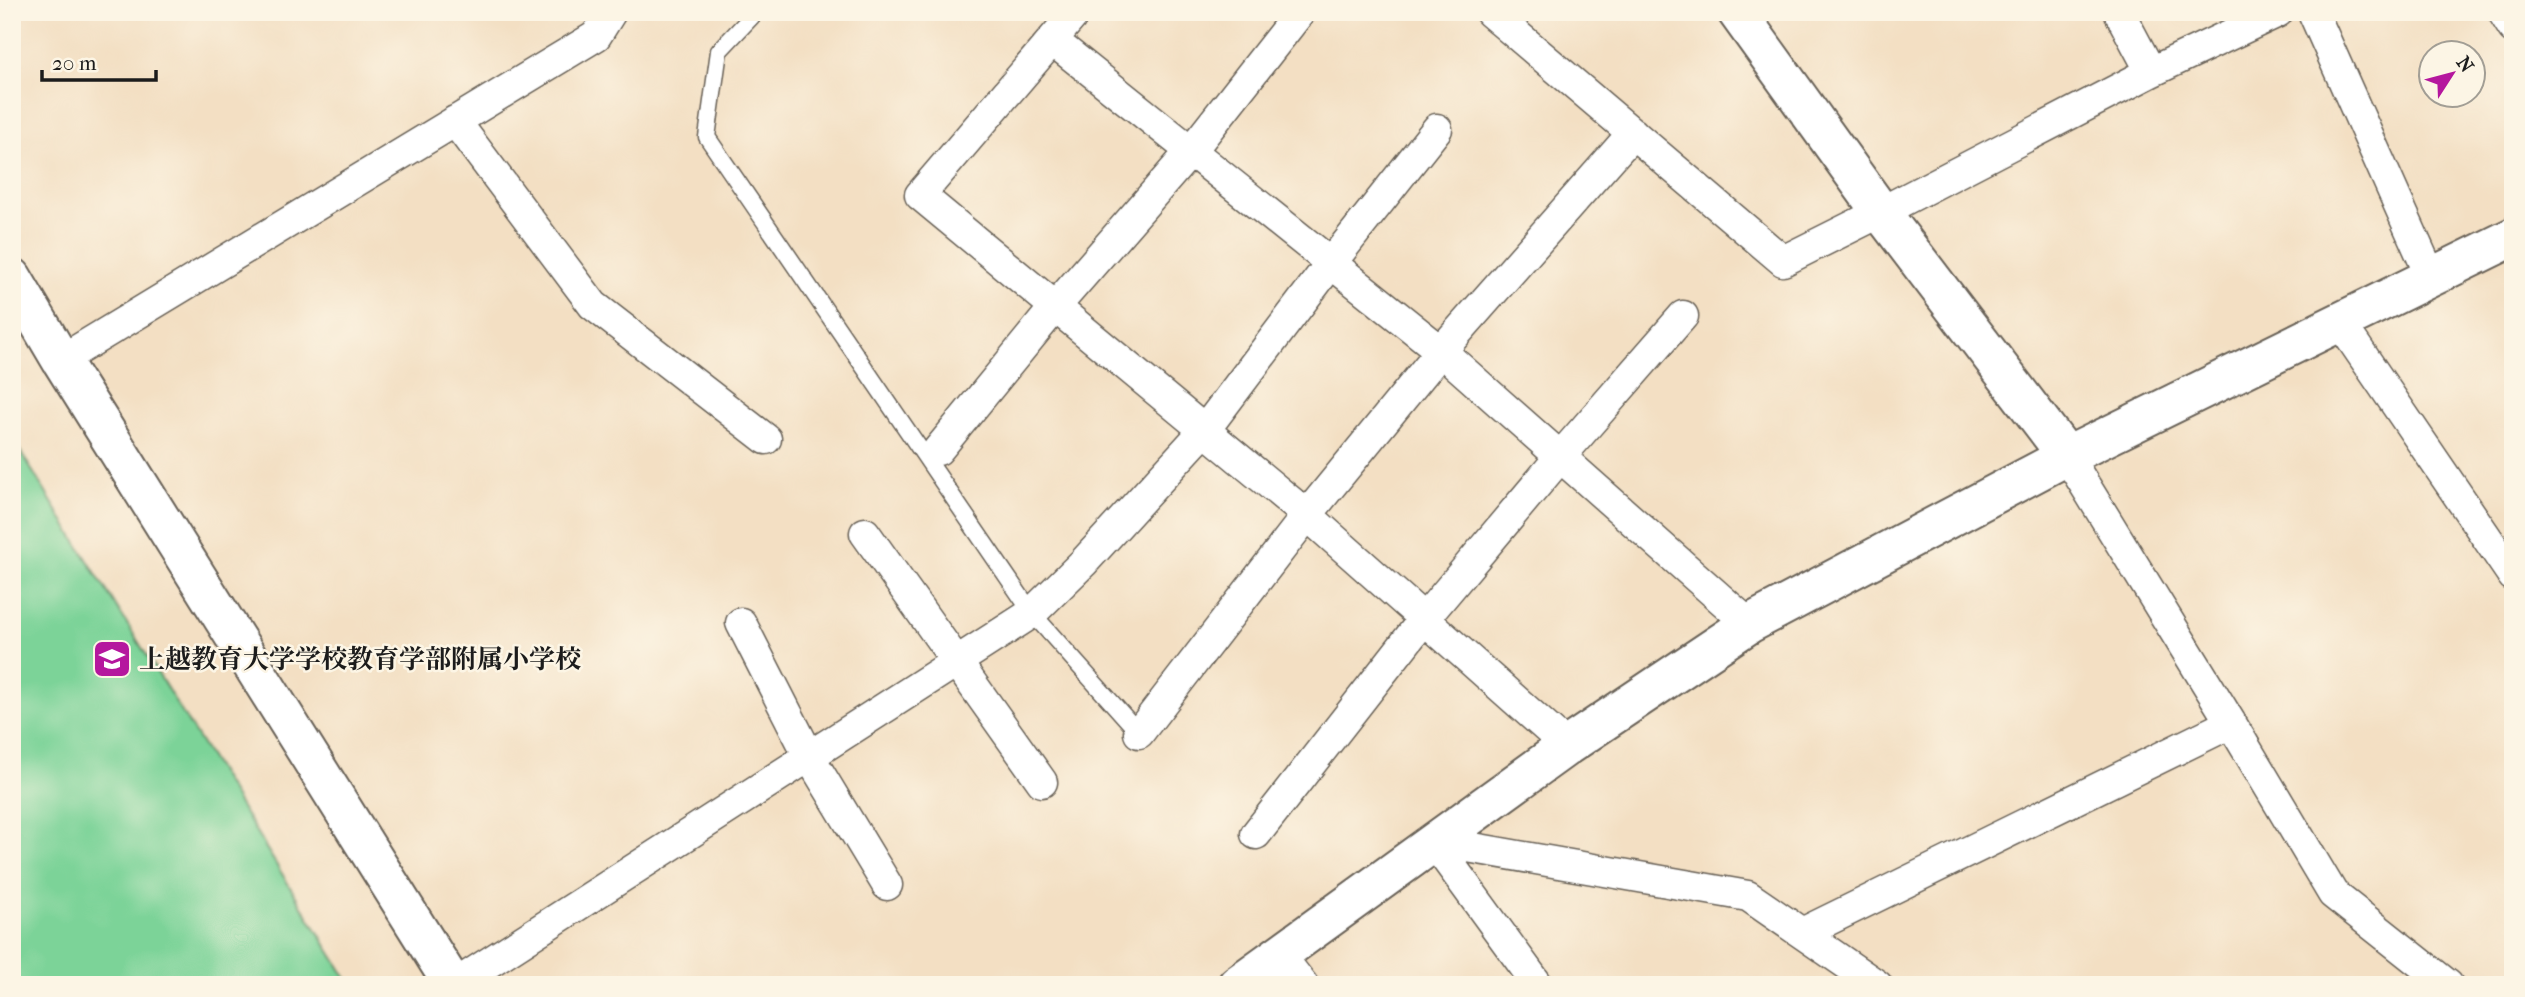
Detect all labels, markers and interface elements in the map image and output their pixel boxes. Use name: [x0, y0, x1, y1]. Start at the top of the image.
scale bar: [42, 38, 156, 82]
north arrow: [2416, 38, 2486, 108]
text: 20 m: [52, 51, 97, 75]
text: N: [2452, 52, 2478, 77]
school or university icon: 上越教育大学学校教育学部附属小学校: [91, 638, 133, 680]
place label: 上越教育大学学校教育学部附属小学校: [139, 644, 581, 675]

